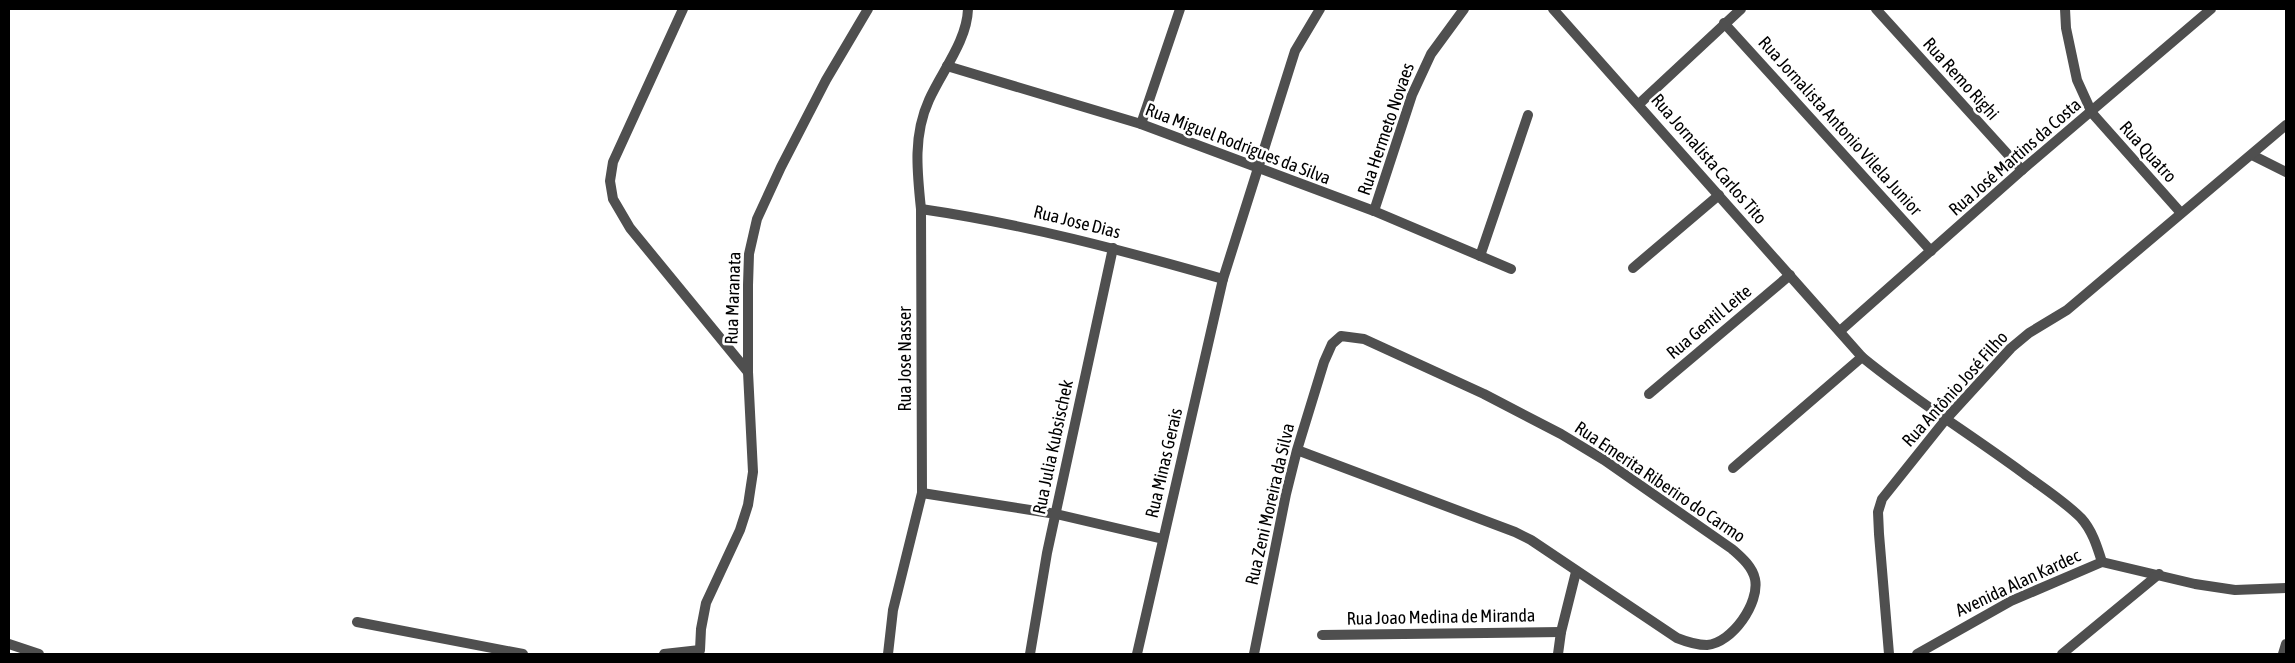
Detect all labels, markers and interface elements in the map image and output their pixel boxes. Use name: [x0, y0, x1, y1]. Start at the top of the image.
street label: Rua Jornalista Antonio Vilela Junior: [1754, 32, 1927, 220]
street label: Rua Remo Righi: [1919, 33, 2004, 124]
street label: Rua Hermeto Novaes: [1353, 60, 1418, 198]
street label: Rua Jornalista Carlos Tito: [1647, 89, 1772, 228]
street label: Rua José Martins da Costa: [1944, 94, 2085, 220]
street label: Rua Miguel Rodrigues da Silva: [1143, 98, 1334, 189]
street label: Rua Quatro: [2115, 117, 2181, 187]
street label: Rua Jose Dias: [1032, 201, 1123, 242]
street label: Rua Maranata: [720, 251, 745, 345]
street label: Rua Gentil Leite: [1662, 280, 1755, 363]
street label: Rua Jose Nasser: [894, 306, 915, 411]
street label: Rua Antônio José Filho: [1897, 327, 2012, 451]
street label: Rua Julia Kubsischek: [1028, 378, 1077, 516]
street label: Rua Minas Gerais: [1141, 406, 1186, 520]
street label: Rua Emerita Riberiro do Carmo: [1571, 417, 1749, 546]
street label: Rua Zeni Moreira da Silva: [1241, 421, 1298, 587]
street label: Avenida Alan Kardec: [1952, 544, 2084, 621]
street label: Rua Joao Medina de Miranda: [1346, 604, 1536, 629]

